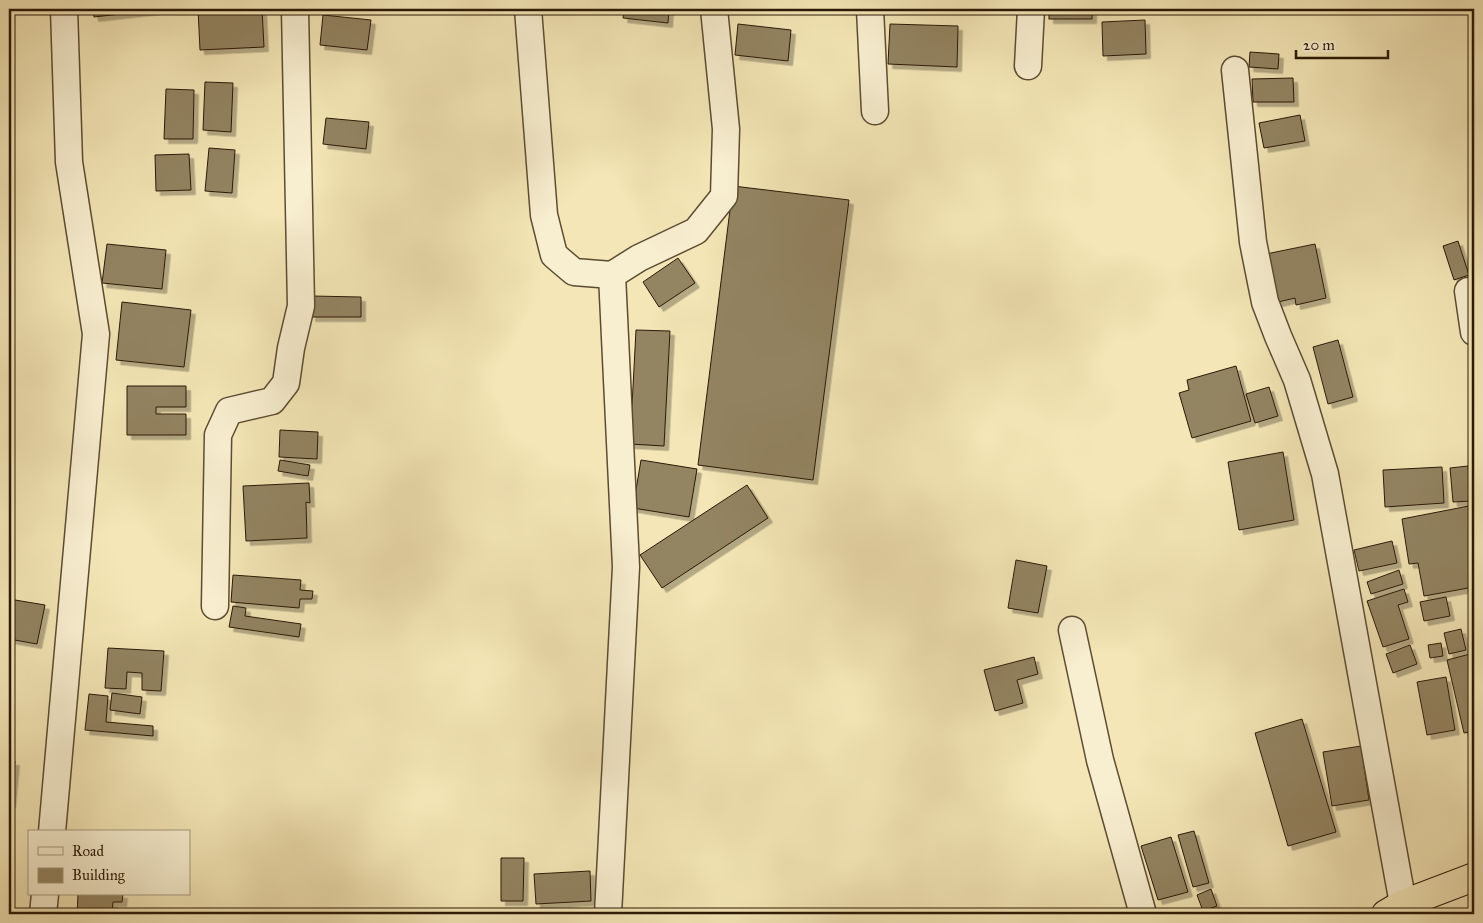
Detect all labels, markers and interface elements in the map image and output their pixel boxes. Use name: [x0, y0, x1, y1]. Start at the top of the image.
scale bar: [1296, 28, 1388, 60]
text: 20 m: [1303, 36, 1335, 54]
legend: [28, 830, 190, 896]
text: Road: [72, 842, 104, 860]
text: Building: [72, 866, 126, 884]

